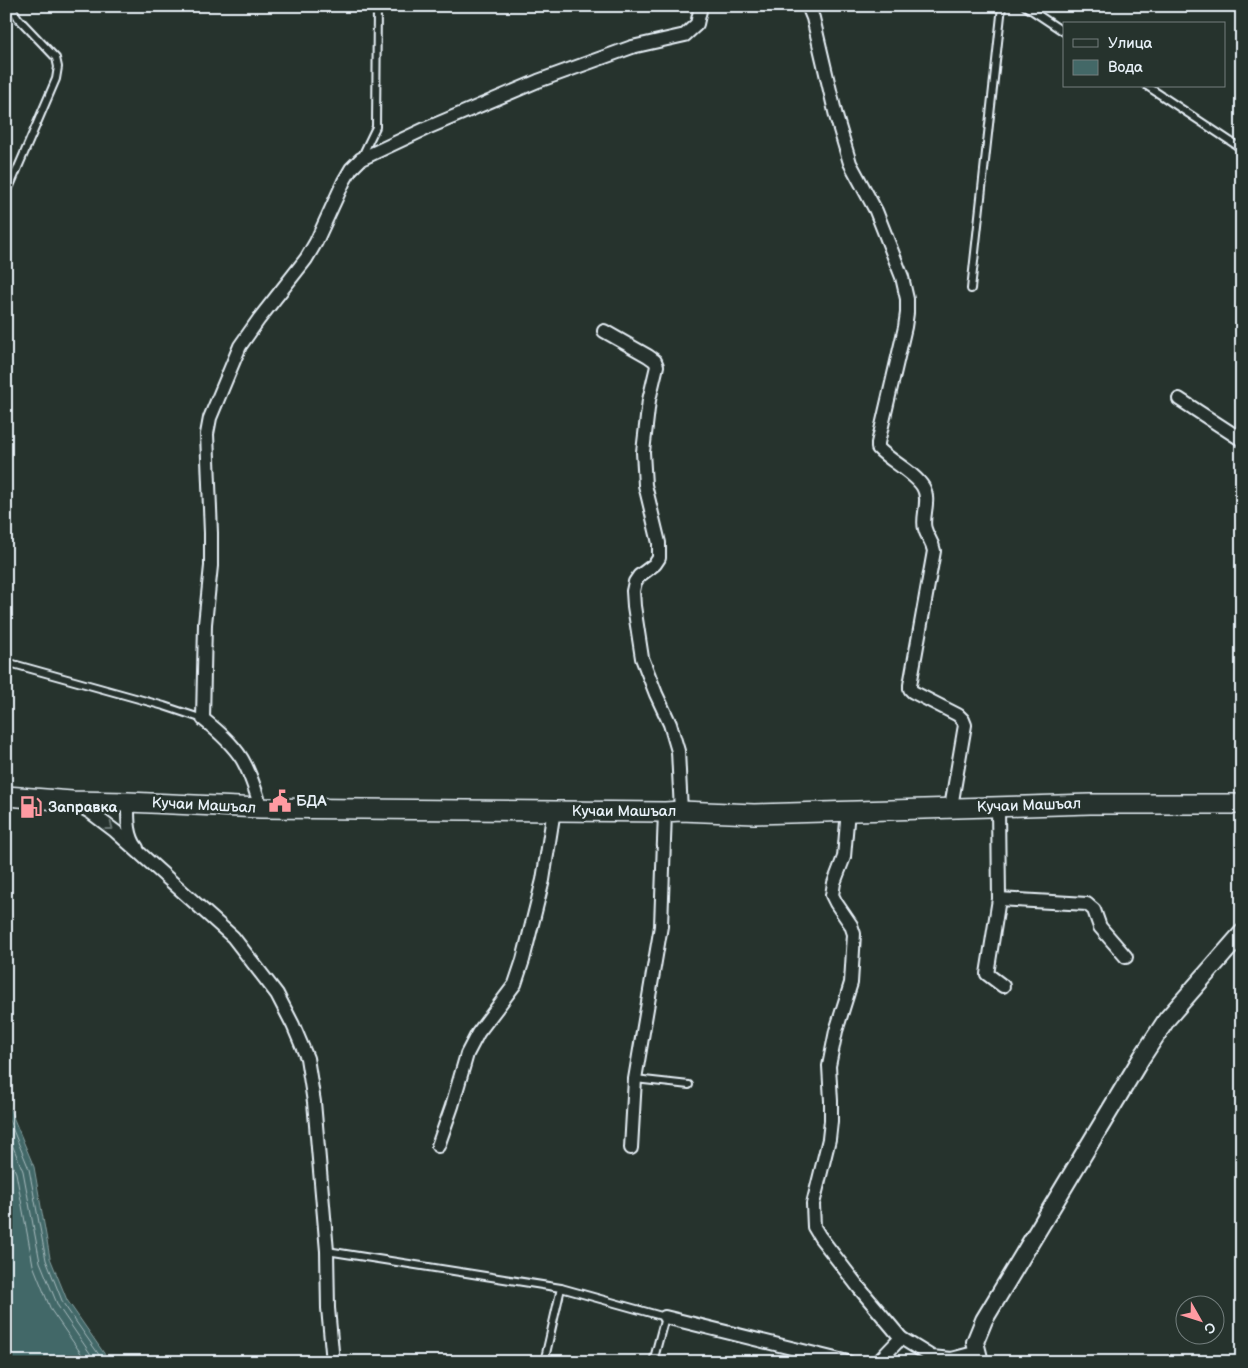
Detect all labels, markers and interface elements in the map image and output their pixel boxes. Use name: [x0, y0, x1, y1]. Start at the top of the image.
legend: [1063, 22, 1226, 88]
text: Улица: [1108, 34, 1153, 53]
text: Вода: [1108, 58, 1143, 77]
public building icon: БДА: [267, 788, 293, 814]
place label: БДА: [296, 792, 327, 811]
street label: Кучаи Машъал: [151, 793, 257, 818]
fuel station icon: Заправка: [18, 794, 44, 820]
street label: Кучаи Машъал: [976, 794, 1082, 817]
place label: Заправка: [48, 798, 117, 817]
street label: Кучаи Машъал: [572, 802, 676, 821]
one-way arrow: [104, 822, 113, 830]
north arrow: [1176, 1296, 1226, 1346]
text: С: [1200, 1319, 1219, 1337]

